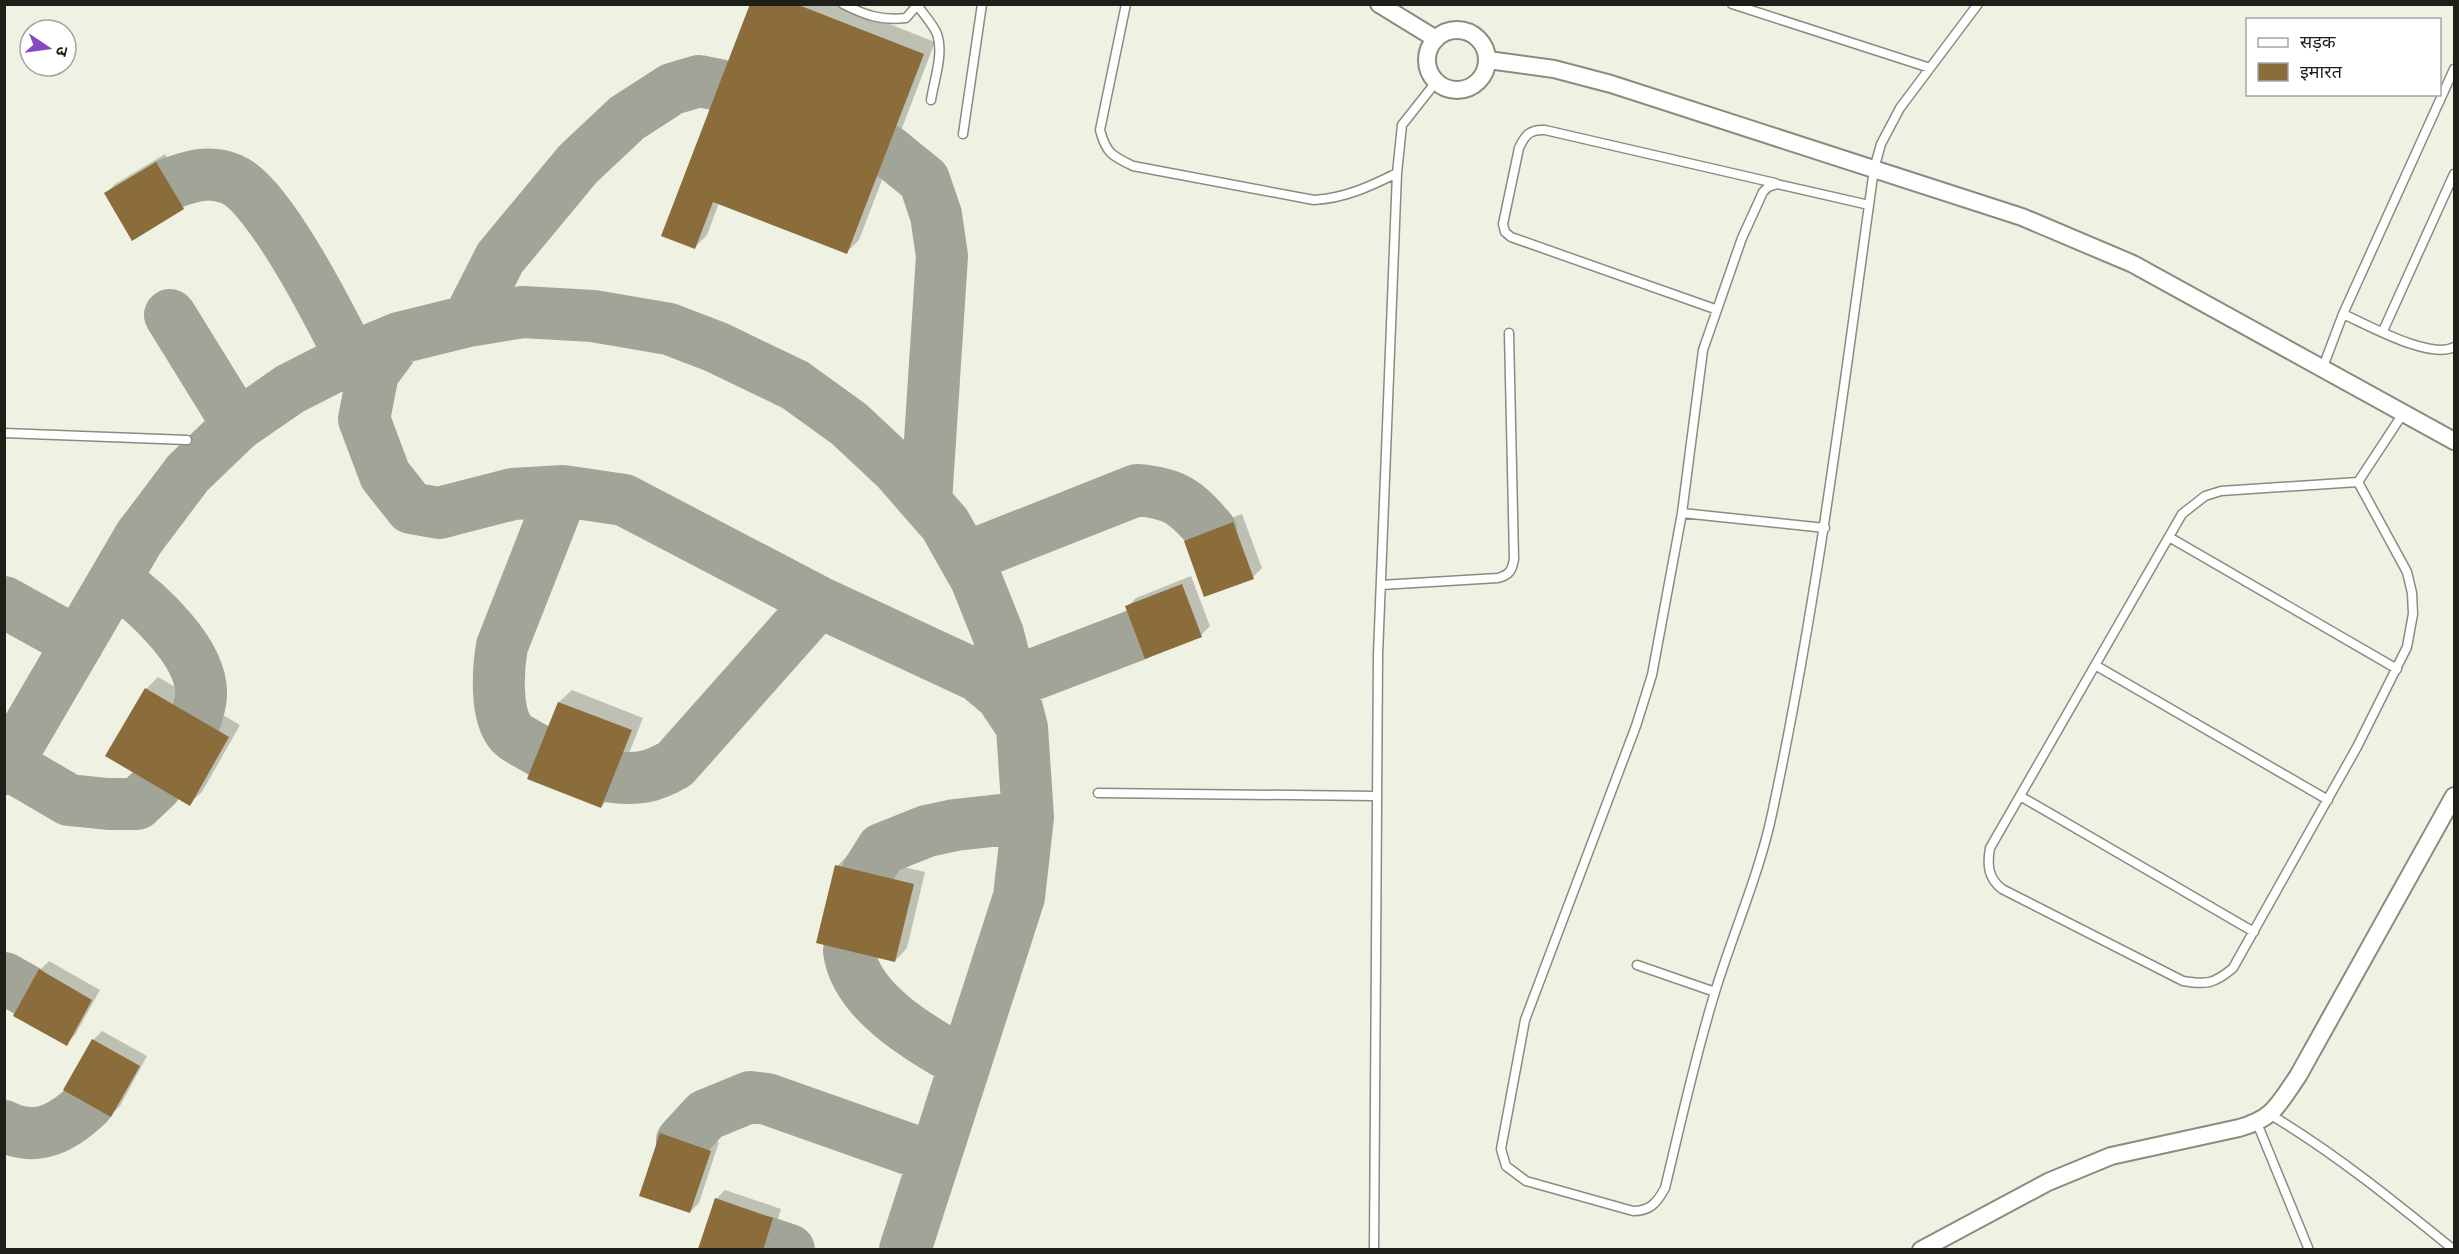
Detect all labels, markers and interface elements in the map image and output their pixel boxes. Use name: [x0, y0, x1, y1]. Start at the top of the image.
north arrow: [18, 18, 78, 78]
legend: [2246, 18, 2441, 96]
text: सड़क: [2300, 32, 2337, 52]
text: उ: [53, 45, 71, 58]
text: इमारत: [2300, 62, 2343, 82]

